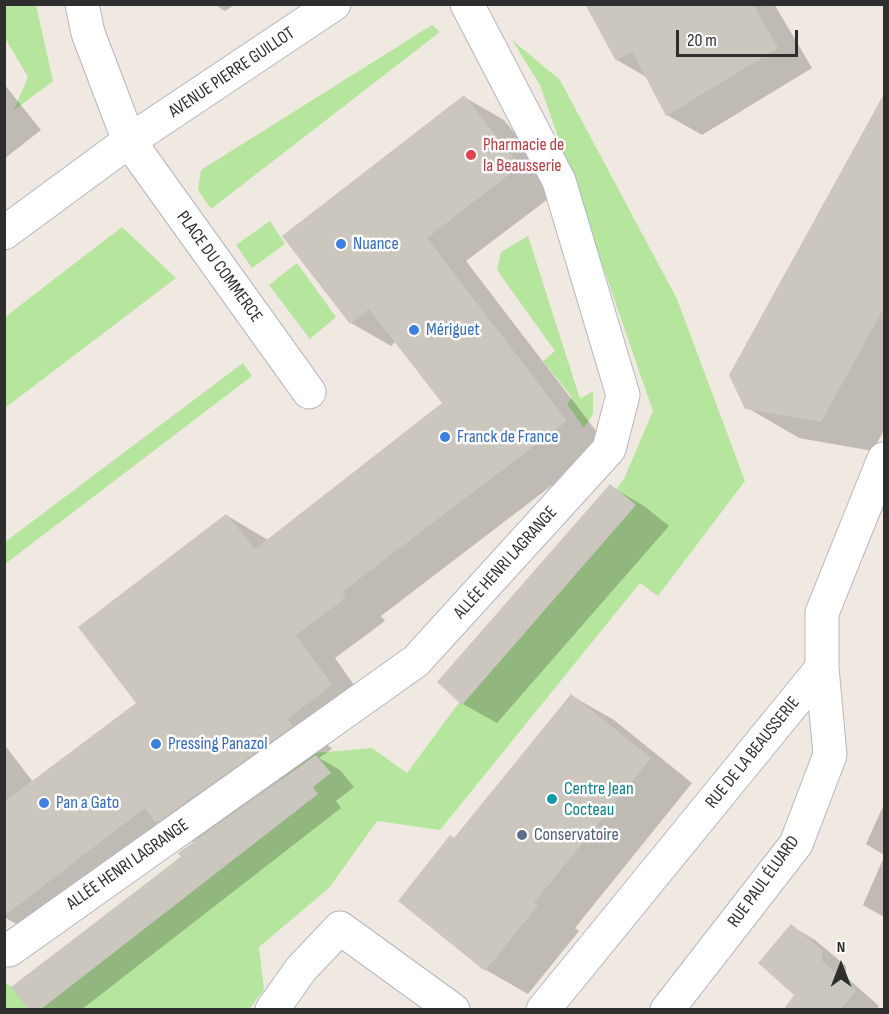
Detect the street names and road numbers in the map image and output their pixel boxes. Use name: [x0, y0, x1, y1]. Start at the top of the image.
street label: AVENUE PIERRE GUILLOT: [165, 23, 299, 123]
street label: PLACE DU COMMERCE: [171, 207, 267, 327]
street label: ALLÉE HENRI LAGRANGE: [450, 502, 562, 624]
street label: RUE DE LA BEAUSSERIE: [701, 693, 805, 813]
street label: ALLÉE HENRI LAGRANGE: [63, 815, 193, 915]
street label: RUE PAUL ÉLUARD: [724, 832, 804, 932]

